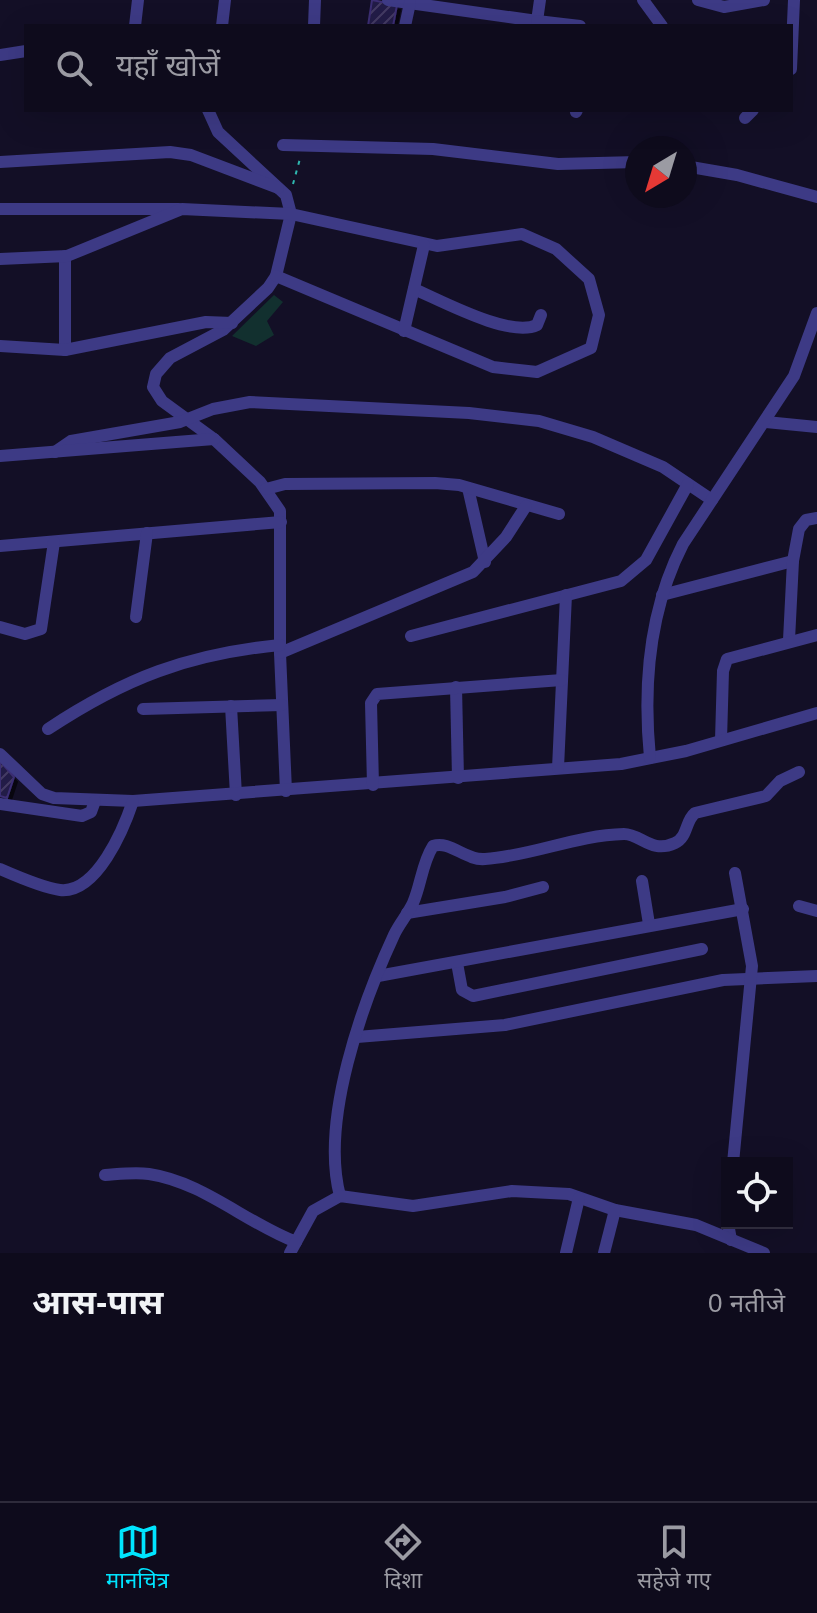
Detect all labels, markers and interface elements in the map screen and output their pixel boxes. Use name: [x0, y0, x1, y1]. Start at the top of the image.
search box: [24, 24, 793, 112]
icon: search: [52, 46, 96, 90]
text: यहाँ खोजें: [116, 49, 220, 82]
north arrow: [625, 136, 697, 208]
map controls: [721, 1157, 793, 1229]
button: locate: [721, 1157, 793, 1229]
text: आस-पास: [32, 1283, 163, 1321]
text: 0 नतीजे: [708, 1288, 785, 1318]
tab: मानचित्र: [106, 1520, 169, 1597]
tab: दिशा: [381, 1520, 425, 1597]
tab: सहेजे गए: [637, 1520, 711, 1597]

